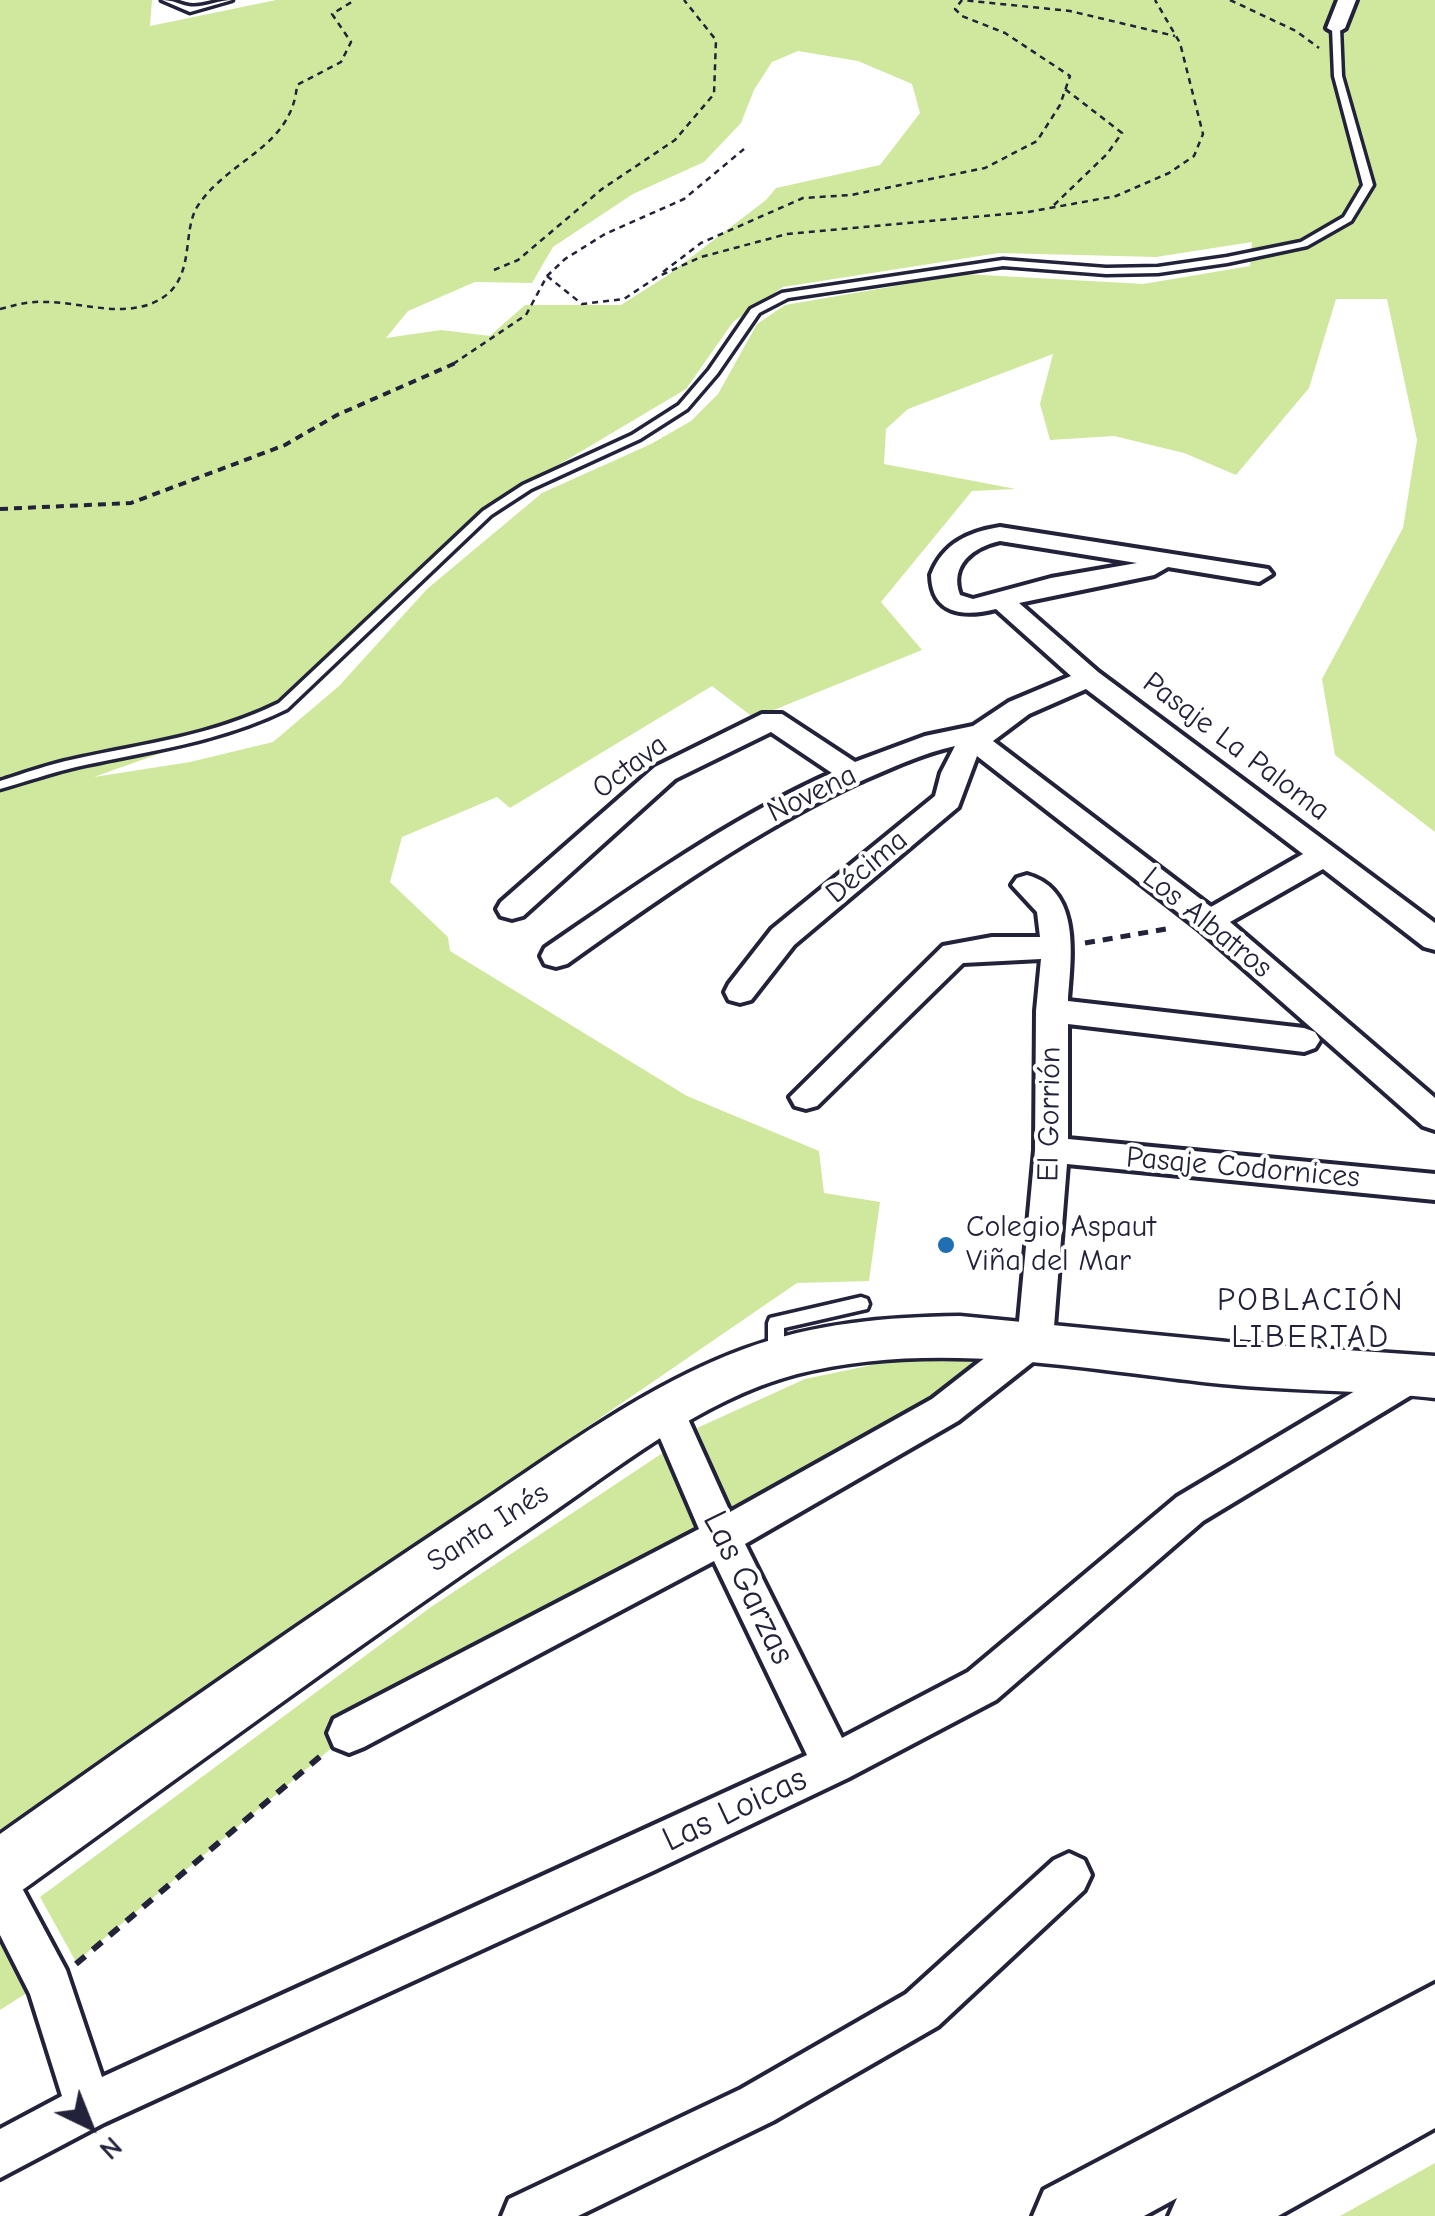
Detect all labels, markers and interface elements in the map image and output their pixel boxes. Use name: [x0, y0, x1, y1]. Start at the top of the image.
street label: Pasaje La Paloma: [1135, 665, 1337, 829]
street label: Octava: [585, 727, 675, 807]
street label: Novena: [762, 757, 862, 831]
street label: Décima: [819, 823, 915, 911]
street label: Los Albatros: [1135, 860, 1279, 986]
street label: El Gorrión: [1031, 1046, 1069, 1182]
street label: Pasaje Codornices: [1125, 1140, 1361, 1196]
place label: Colegio Aspaut Viña del Mar: [966, 1210, 1156, 1280]
marker: Colegio Aspaut Viña del Mar: [935, 1234, 957, 1256]
district label: POBLACIÓN LIBERTAD: [1217, 1282, 1405, 1357]
street label: Santa Inés: [420, 1475, 556, 1581]
street label: Las Garzas: [693, 1505, 803, 1671]
street label: Las Loicas: [656, 1758, 814, 1862]
north arrow: [40, 2076, 140, 2176]
text: N: [93, 2130, 128, 2166]

